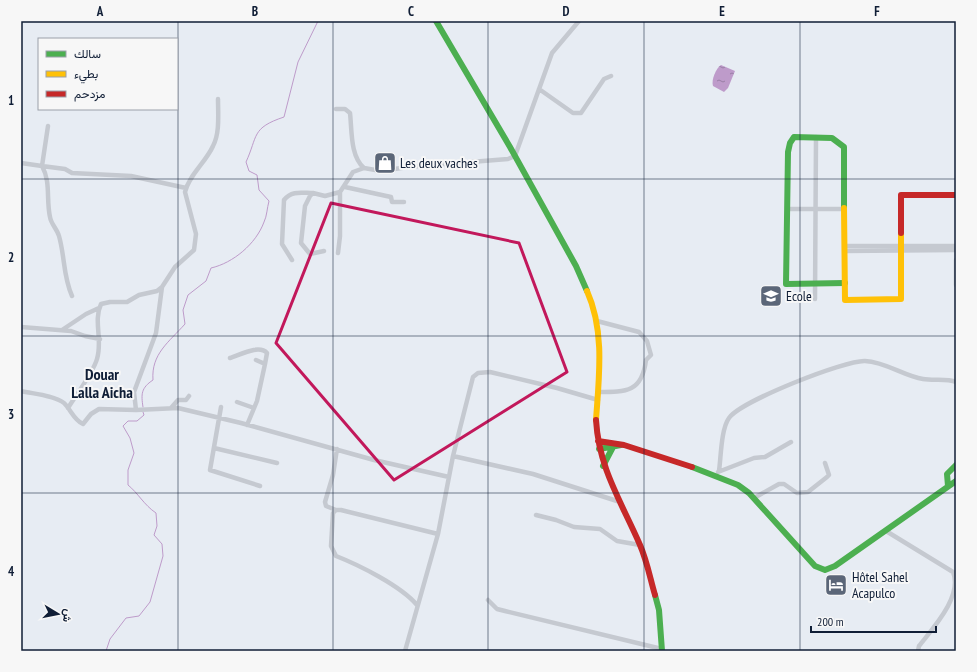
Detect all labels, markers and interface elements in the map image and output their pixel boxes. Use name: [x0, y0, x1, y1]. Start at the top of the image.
text: A: [96, 3, 104, 20]
text: B: [252, 3, 258, 20]
text: C: [408, 3, 414, 20]
text: D: [563, 3, 570, 20]
text: E: [719, 3, 725, 20]
text: F: [874, 3, 880, 20]
legend: [38, 38, 178, 110]
text: سالك: [74, 46, 101, 61]
text: بطيء: [74, 66, 98, 84]
text: مزدحم: [74, 86, 105, 102]
text: 1: [8, 92, 14, 109]
shop icon: Les deux vaches: [372, 150, 398, 176]
place label: Les deux vaches: [400, 154, 478, 172]
text: 2: [8, 249, 14, 266]
school or university icon: Ecole: [758, 283, 784, 309]
place label: Ecole: [786, 287, 812, 305]
district label: Douar Lalla Aicha: [71, 364, 133, 402]
text: 3: [8, 406, 14, 423]
text: 4: [8, 563, 15, 580]
place label: Hôtel Sahel Acapulco: [852, 568, 909, 602]
hotel icon: Hôtel Sahel Acapulco: [823, 572, 849, 598]
north arrow: [38, 594, 78, 634]
text: ش: [60, 608, 76, 623]
scale bar: [811, 608, 936, 634]
text: 200 m: [817, 614, 844, 629]

